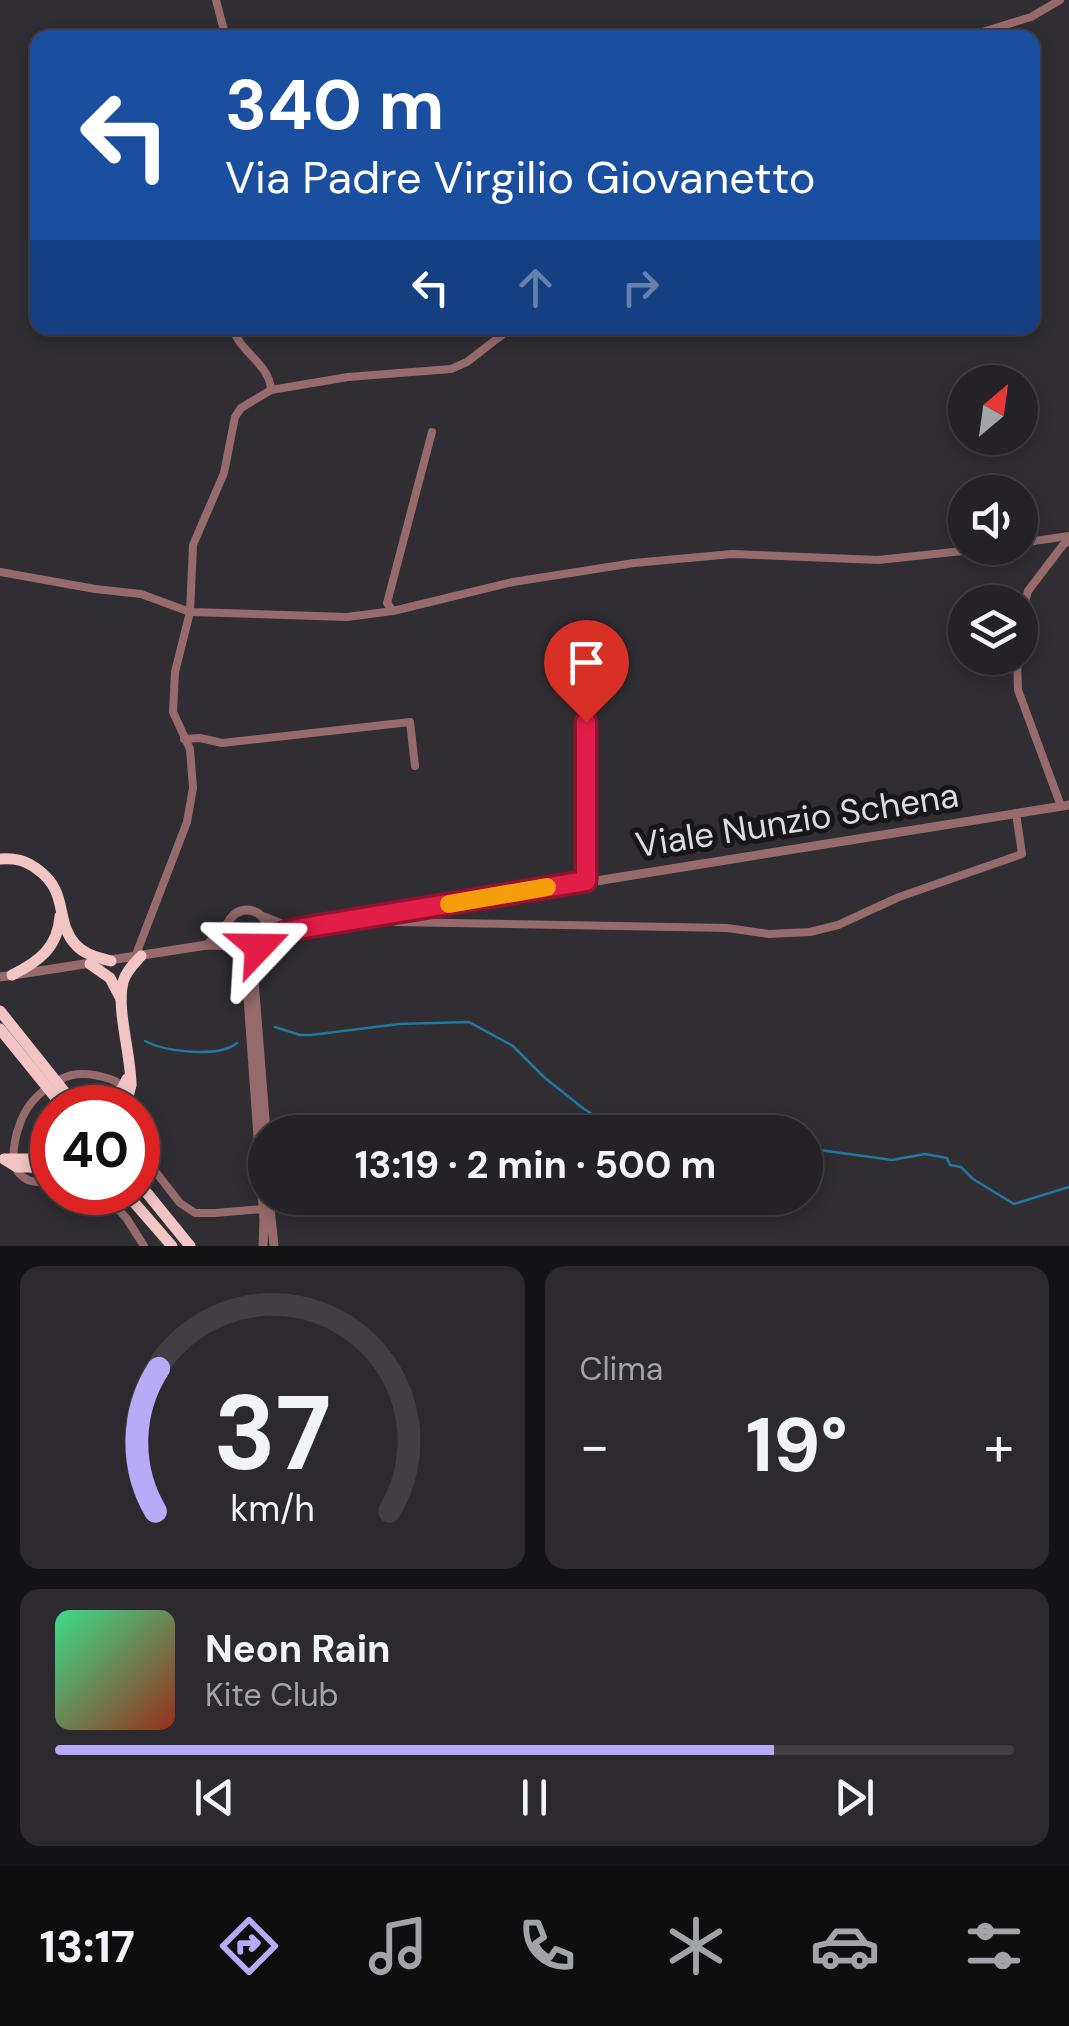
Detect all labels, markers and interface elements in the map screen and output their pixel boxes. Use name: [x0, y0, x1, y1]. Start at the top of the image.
text: 340 m: [225, 60, 444, 151]
icon: left: [60, 70, 190, 200]
text: Via Padre Virgilio Giovanetto: [225, 148, 815, 207]
icon: left: [403, 260, 458, 315]
icon: ahead: [508, 260, 563, 315]
icon: right: [613, 260, 668, 315]
north arrow: [948, 365, 1038, 455]
map controls: [948, 365, 1038, 675]
button: sound: [948, 475, 1038, 565]
button: layers: [948, 585, 1038, 675]
pin: [544, 620, 629, 723]
icon: arrive: [559, 635, 614, 690]
street label: Viale Nunzio Schena: [632, 772, 962, 868]
position arrow: [207, 895, 311, 999]
speed limit sign: 40: [30, 1085, 160, 1215]
text: 13:19 · 2 min · 500 m: [355, 1140, 716, 1190]
text: Clima: [580, 1348, 663, 1390]
text: 37: [213, 1366, 331, 1501]
text: 19°: [746, 1397, 848, 1494]
text: −: [580, 1410, 610, 1482]
text: +: [984, 1410, 1014, 1482]
text: km/h: [230, 1486, 314, 1532]
text: Neon Rain: [205, 1624, 390, 1674]
text: Kite Club: [205, 1674, 339, 1716]
icon: previous: [187, 1770, 242, 1825]
icon: pause: [507, 1770, 562, 1825]
icon: next: [827, 1770, 882, 1825]
icon: directions: [214, 1911, 284, 1981]
icon: music: [363, 1911, 433, 1981]
icon: phone: [512, 1911, 582, 1981]
icon: climate: [661, 1911, 731, 1981]
icon: car: [810, 1911, 880, 1981]
icon: filters: [959, 1911, 1029, 1981]
text: 13:17: [40, 1917, 135, 1976]

